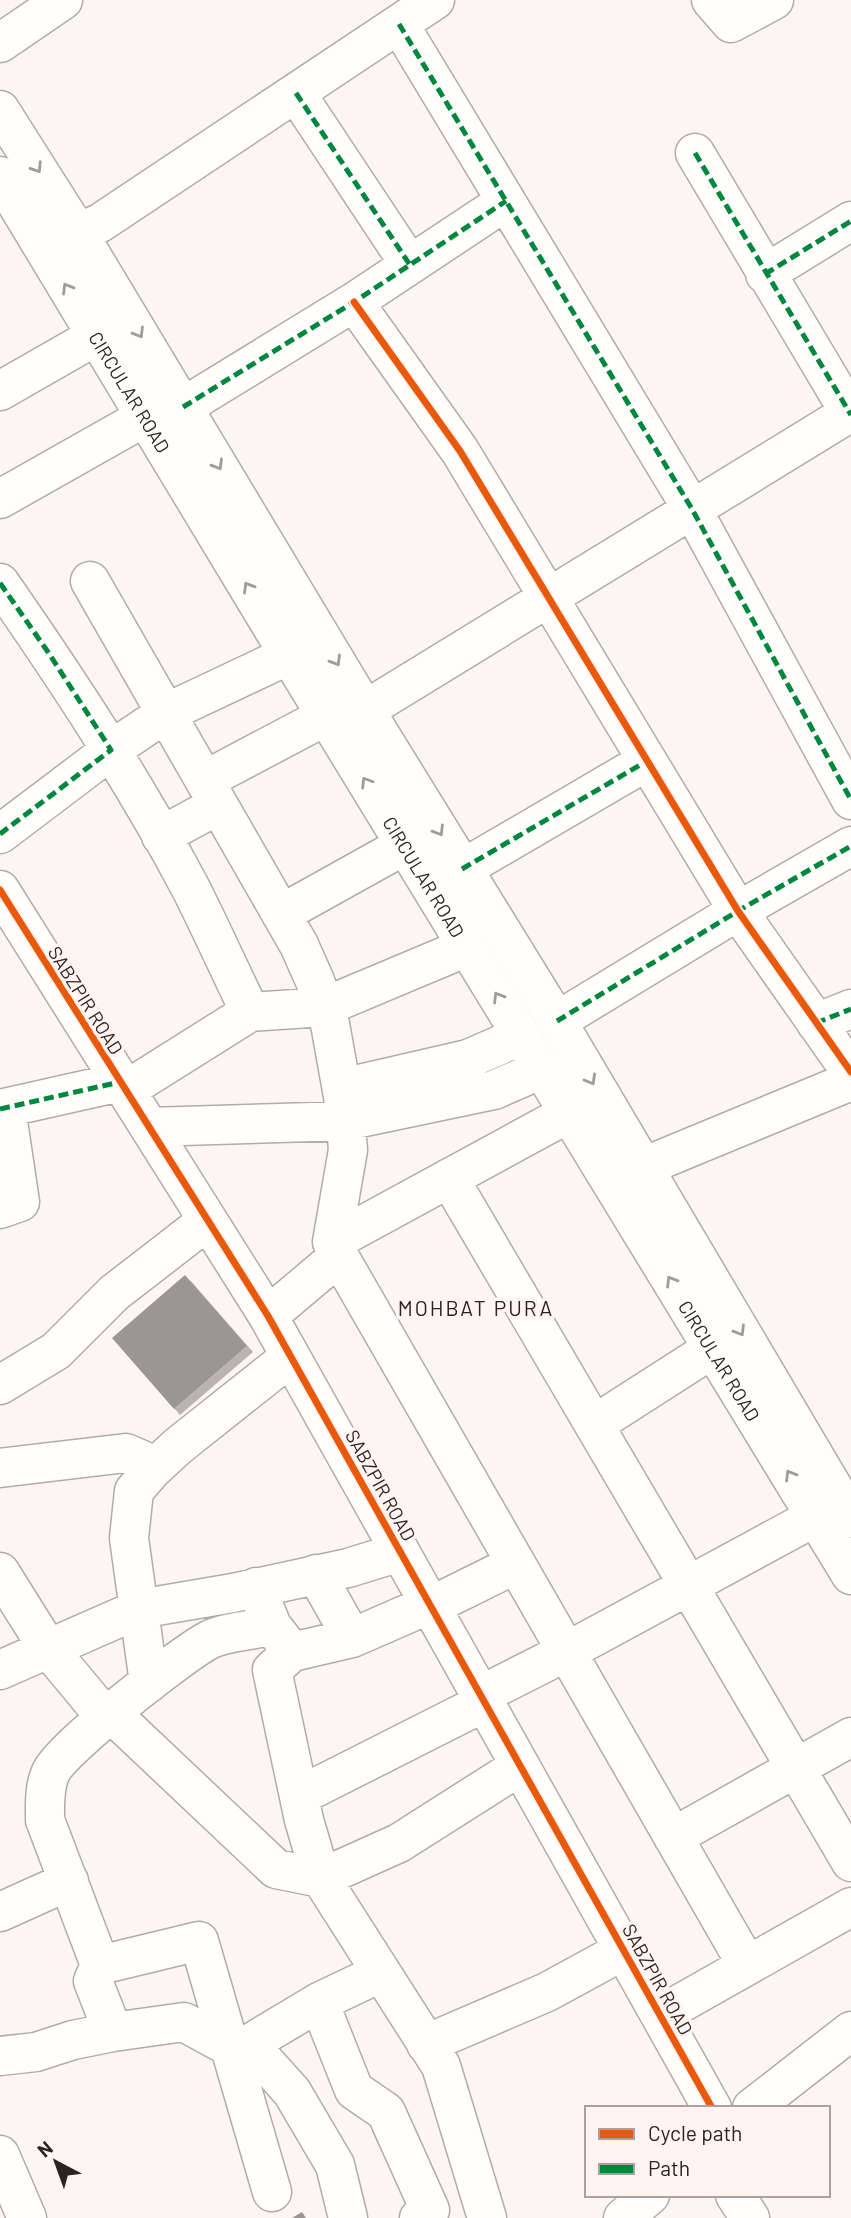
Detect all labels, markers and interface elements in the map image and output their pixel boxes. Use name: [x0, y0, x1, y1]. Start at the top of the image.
one-way arrow: [28, 160, 41, 173]
one-way arrow: [62, 283, 75, 296]
one-way arrow: [131, 326, 144, 339]
street label: CIRCULAR ROAD: [85, 327, 175, 456]
one-way arrow: [210, 458, 223, 471]
one-way arrow: [243, 582, 256, 595]
one-way arrow: [327, 653, 340, 666]
one-way arrow: [361, 776, 374, 789]
street label: CIRCULAR ROAD: [379, 812, 470, 941]
one-way arrow: [431, 824, 444, 837]
street label: SABZPIR ROAD: [44, 942, 128, 1058]
one-way arrow: [493, 991, 506, 1004]
one-way arrow: [583, 1072, 596, 1085]
one-way arrow: [667, 1276, 680, 1289]
district label: MOHBAT PURA: [398, 1295, 554, 1320]
street label: CIRCULAR ROAD: [674, 1296, 765, 1425]
one-way arrow: [732, 1323, 745, 1336]
street label: SABZPIR ROAD: [341, 1426, 421, 1544]
one-way arrow: [785, 1470, 798, 1483]
street label: SABZPIR ROAD: [618, 1920, 698, 2038]
legend: [585, 2106, 830, 2197]
text: Cycle path: [648, 2120, 742, 2145]
north arrow: [21, 2127, 91, 2197]
text: N: [32, 2136, 57, 2162]
text: Path: [648, 2155, 690, 2180]

